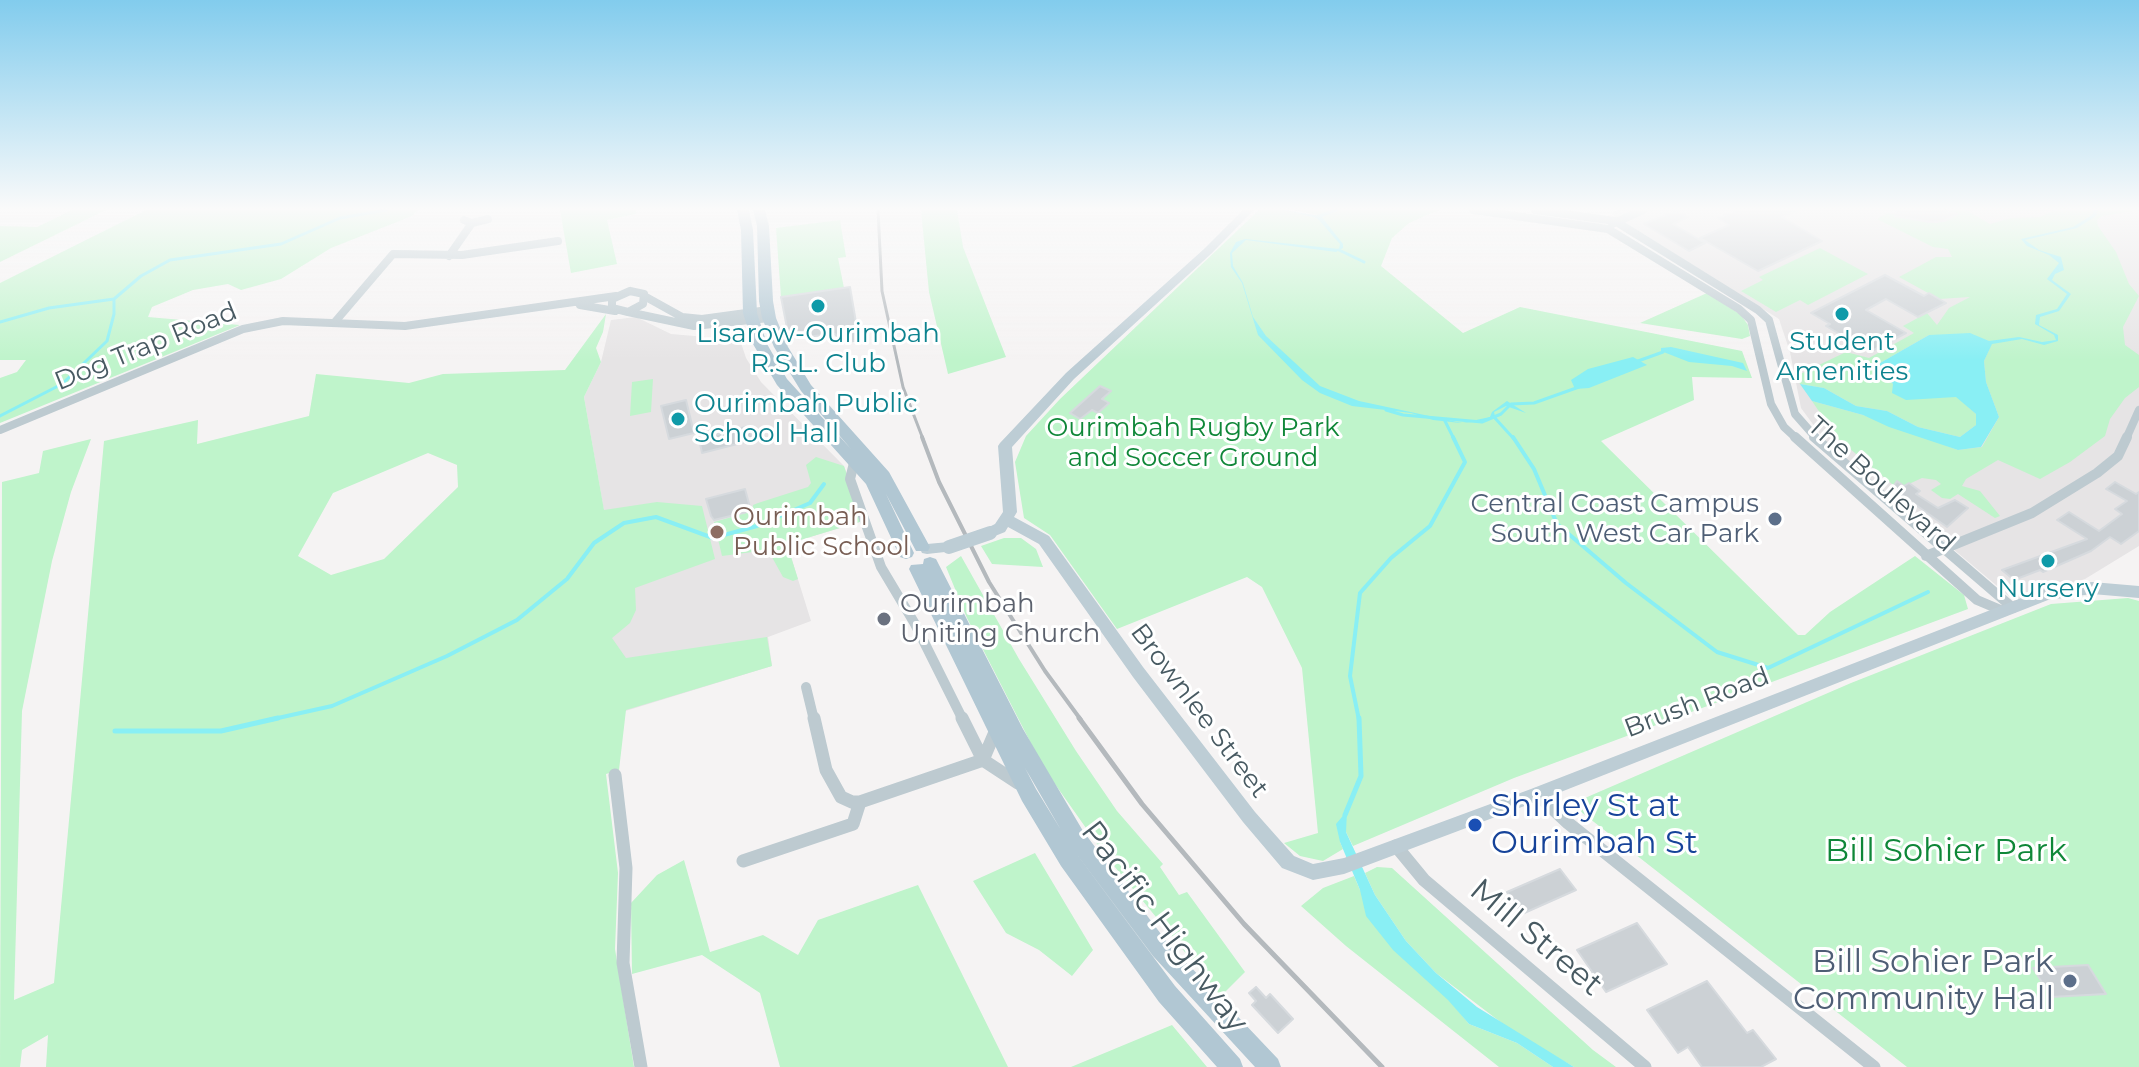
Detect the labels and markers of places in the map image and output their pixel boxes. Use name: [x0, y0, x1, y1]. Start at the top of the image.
marker: Lisarow-Ourimbah R.S.L. Club: [809, 297, 827, 315]
marker: Student Amenities: [1833, 305, 1851, 323]
place label: Lisarow-Ourimbah R.S.L. Club: [696, 318, 940, 380]
place label: Student Amenities: [1776, 326, 1908, 388]
place label: Ourimbah Public School Hall: [694, 388, 918, 450]
marker: Ourimbah Public School Hall: [669, 410, 687, 428]
place label: Central Coast Campus South West Car Park: [1470, 488, 1759, 550]
place label: Ourimbah Public School: [733, 501, 910, 562]
marker: Central Coast Campus South West Car Park: [1766, 510, 1784, 528]
marker: Ourimbah Public School: [708, 523, 726, 541]
marker: Nursery: [2039, 552, 2057, 570]
place label: Nursery: [1997, 573, 2099, 605]
place label: Ourimbah Uniting Church: [900, 588, 1100, 650]
marker: Ourimbah Uniting Church: [875, 610, 893, 628]
place label: Shirley St at Ourimbah St: [1491, 788, 1698, 863]
marker: Shirley St at Ourimbah St: [1466, 816, 1484, 834]
place label: Bill Sohier Park Community Hall: [1793, 944, 2054, 1019]
marker: Bill Sohier Park Community Hall: [2061, 972, 2079, 990]

